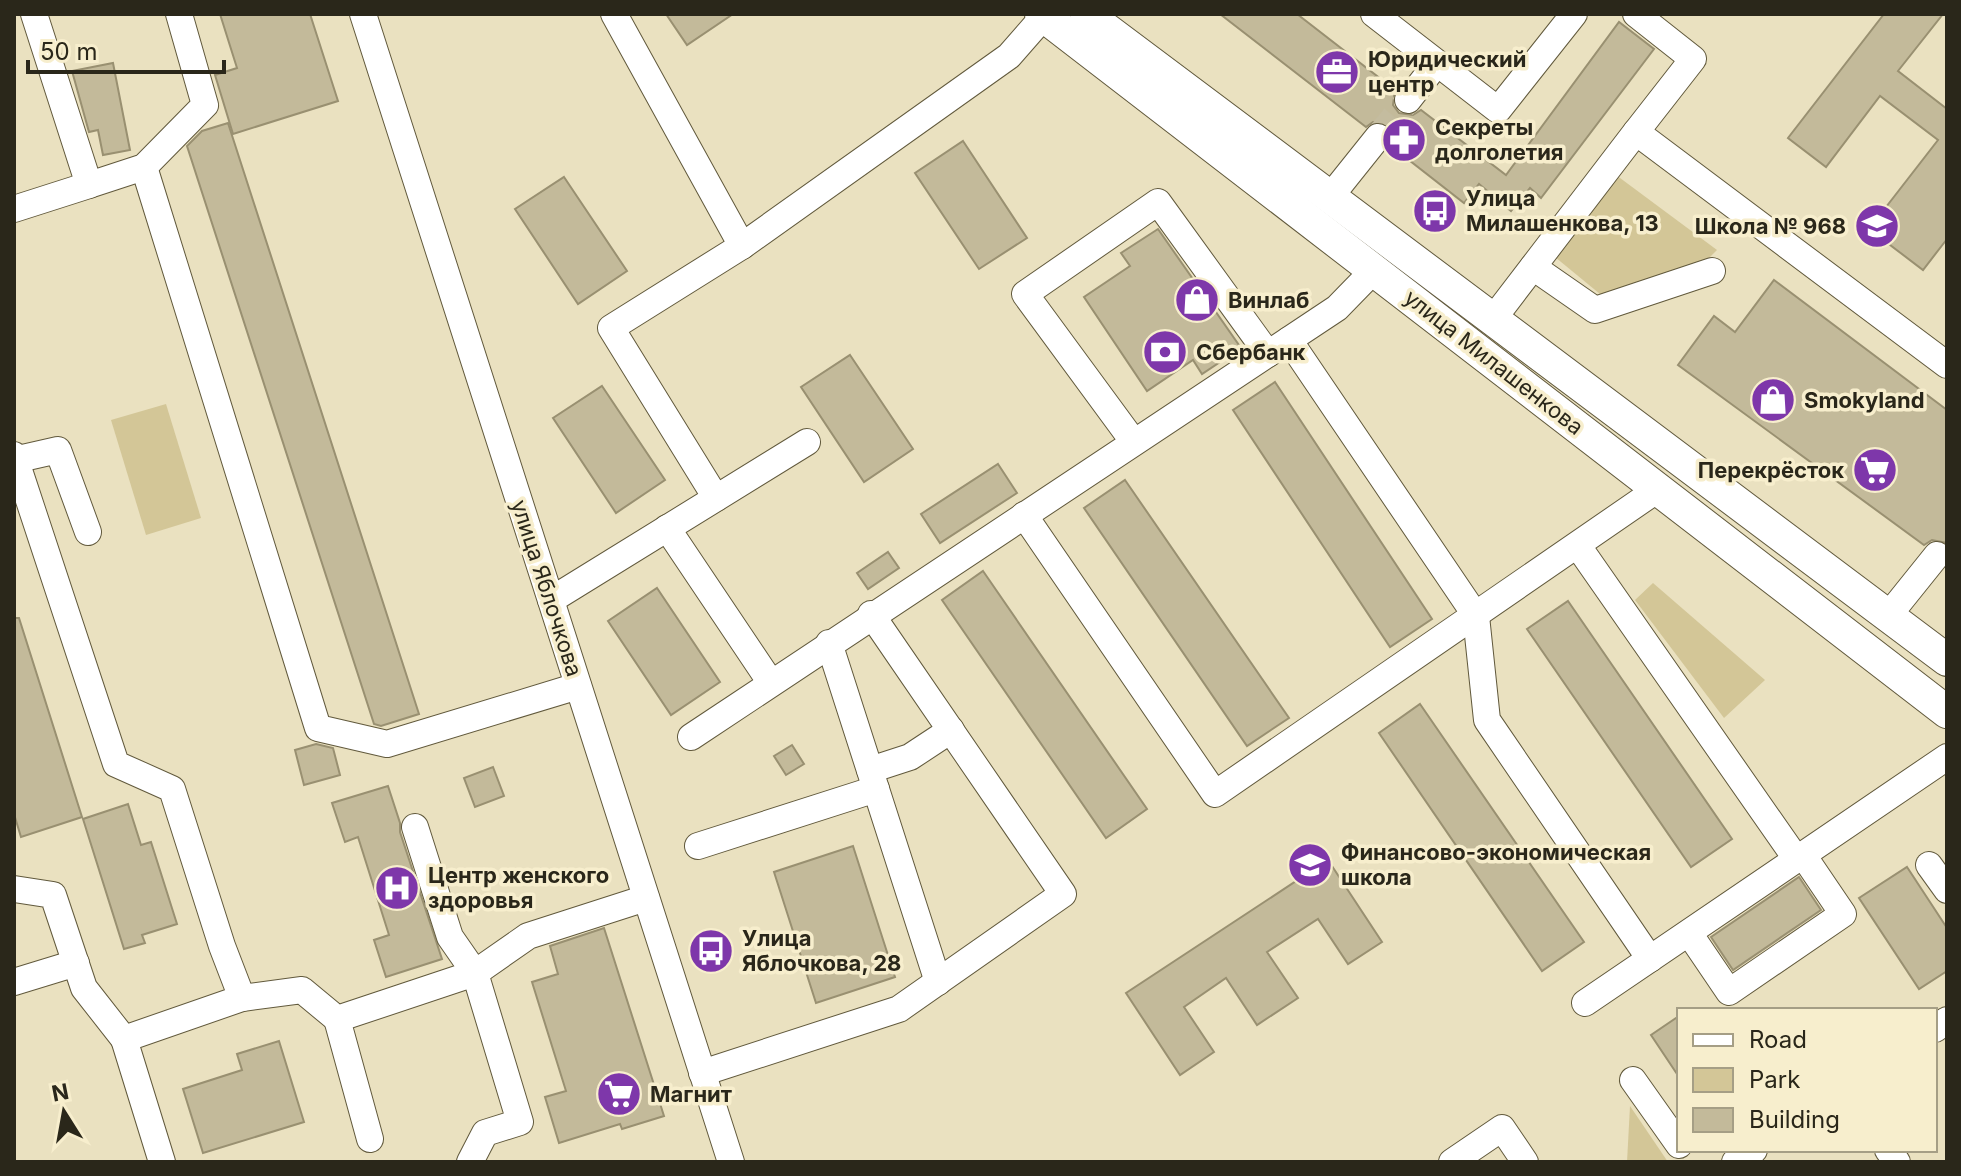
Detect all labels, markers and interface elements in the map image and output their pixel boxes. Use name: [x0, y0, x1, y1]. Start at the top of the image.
scale bar: [28, 24, 224, 74]
text: 50 m: [40, 37, 98, 66]
place label: Юридический центр: [1368, 46, 1526, 97]
office icon: Юридический центр: [1313, 48, 1361, 96]
place label: Секреты долголетия: [1435, 114, 1564, 165]
pharmacy icon: Секреты долголетия: [1380, 116, 1428, 164]
place label: Улица Милашенкова, 13: [1466, 185, 1659, 236]
bus stop icon: Улица Милашенкова, 13: [1411, 187, 1459, 235]
school or university icon: Школа № 968: [1853, 202, 1901, 250]
place label: Школа № 968: [1695, 213, 1846, 239]
shop icon: Винлаб: [1173, 276, 1221, 324]
street label: улица Милашенкова: [1399, 284, 1589, 440]
place label: Винлаб: [1228, 287, 1309, 313]
bank icon: Сбербанк: [1141, 328, 1189, 376]
place label: Сбербанк: [1196, 339, 1306, 365]
shop icon: Smokyland: [1749, 376, 1797, 424]
place label: Smokyland: [1804, 387, 1925, 413]
supermarket icon: Перекрёсток: [1851, 446, 1899, 494]
place label: Перекрёсток: [1698, 457, 1844, 483]
street label: улица Яблочкова: [506, 496, 588, 680]
place label: Финансово-экономическая школа: [1341, 839, 1651, 890]
school or university icon: Финансово-экономическая школа: [1286, 841, 1334, 889]
place label: Центр женского здоровья: [428, 862, 609, 913]
hospital icon: Центр женского здоровья: [373, 864, 421, 912]
place label: Улица Яблочкова, 28: [742, 925, 901, 976]
bus stop icon: Улица Яблочкова, 28: [687, 927, 735, 975]
legend: [1677, 1008, 1937, 1152]
text: Road: [1749, 1025, 1807, 1054]
text: Park: [1749, 1065, 1800, 1094]
supermarket icon: Магнит: [595, 1070, 643, 1118]
north arrow: [24, 1072, 104, 1152]
text: N: [49, 1078, 71, 1107]
place label: Магнит: [650, 1081, 732, 1107]
text: Building: [1749, 1105, 1840, 1134]

